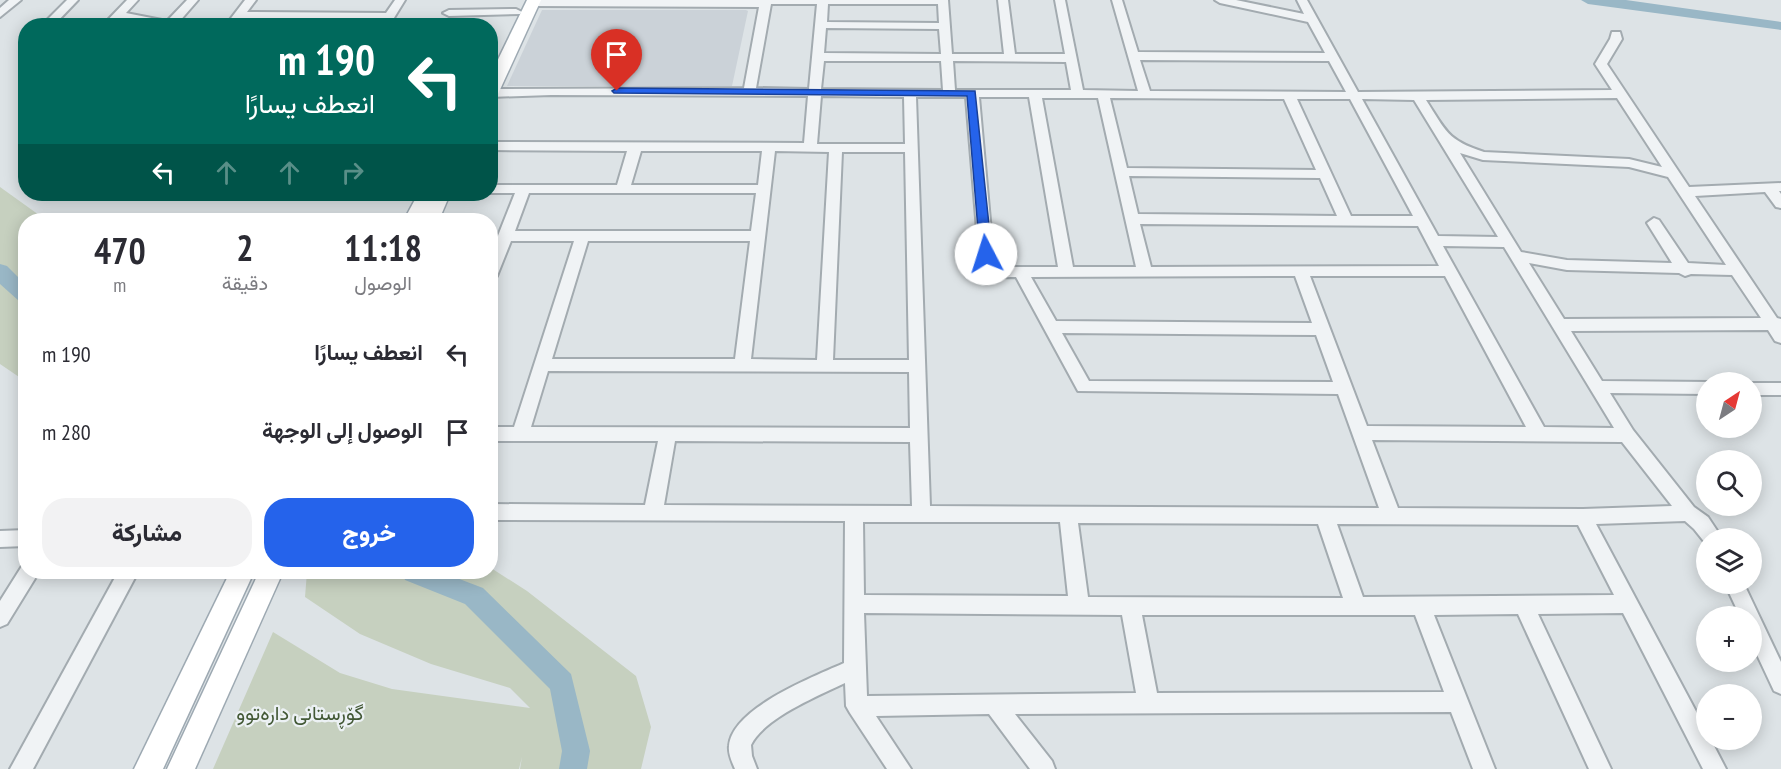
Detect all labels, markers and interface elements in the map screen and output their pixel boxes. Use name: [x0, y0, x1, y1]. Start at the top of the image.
pin: [591, 29, 642, 91]
text: 190 m: [278, 32, 375, 87]
icon: arrive: [600, 38, 633, 71]
icon: left: [396, 42, 474, 120]
text: انعطف يسارًا: [245, 86, 375, 120]
icon: left: [147, 156, 180, 189]
icon: ahead: [210, 156, 243, 189]
icon: ahead: [273, 156, 306, 189]
icon: right: [336, 156, 369, 189]
position arrow: [954, 222, 1018, 286]
text: 2: [236, 224, 253, 271]
text: 11:18: [344, 224, 422, 271]
text: 470: [94, 227, 146, 274]
text: دقيقة: [222, 270, 268, 296]
text: الوصول: [354, 270, 412, 296]
text: m: [113, 272, 126, 298]
text: انعطف يسارًا: [314, 338, 423, 366]
icon: left: [441, 338, 474, 371]
text: 190 m: [42, 340, 91, 368]
north arrow: [1696, 372, 1762, 438]
map controls: [1696, 372, 1762, 750]
text: الوصول إلى الوجهة: [262, 416, 423, 444]
icon: arrive: [441, 416, 474, 449]
text: 280 m: [42, 418, 91, 446]
button: search: [1696, 450, 1762, 516]
button: مشاركة: [42, 498, 252, 567]
button: خروج: [264, 498, 474, 567]
button: layers: [1696, 528, 1762, 594]
button: +: [1696, 606, 1762, 672]
button: −: [1696, 684, 1762, 750]
park label: گۆڕستانی دارەتوو: [236, 700, 364, 729]

